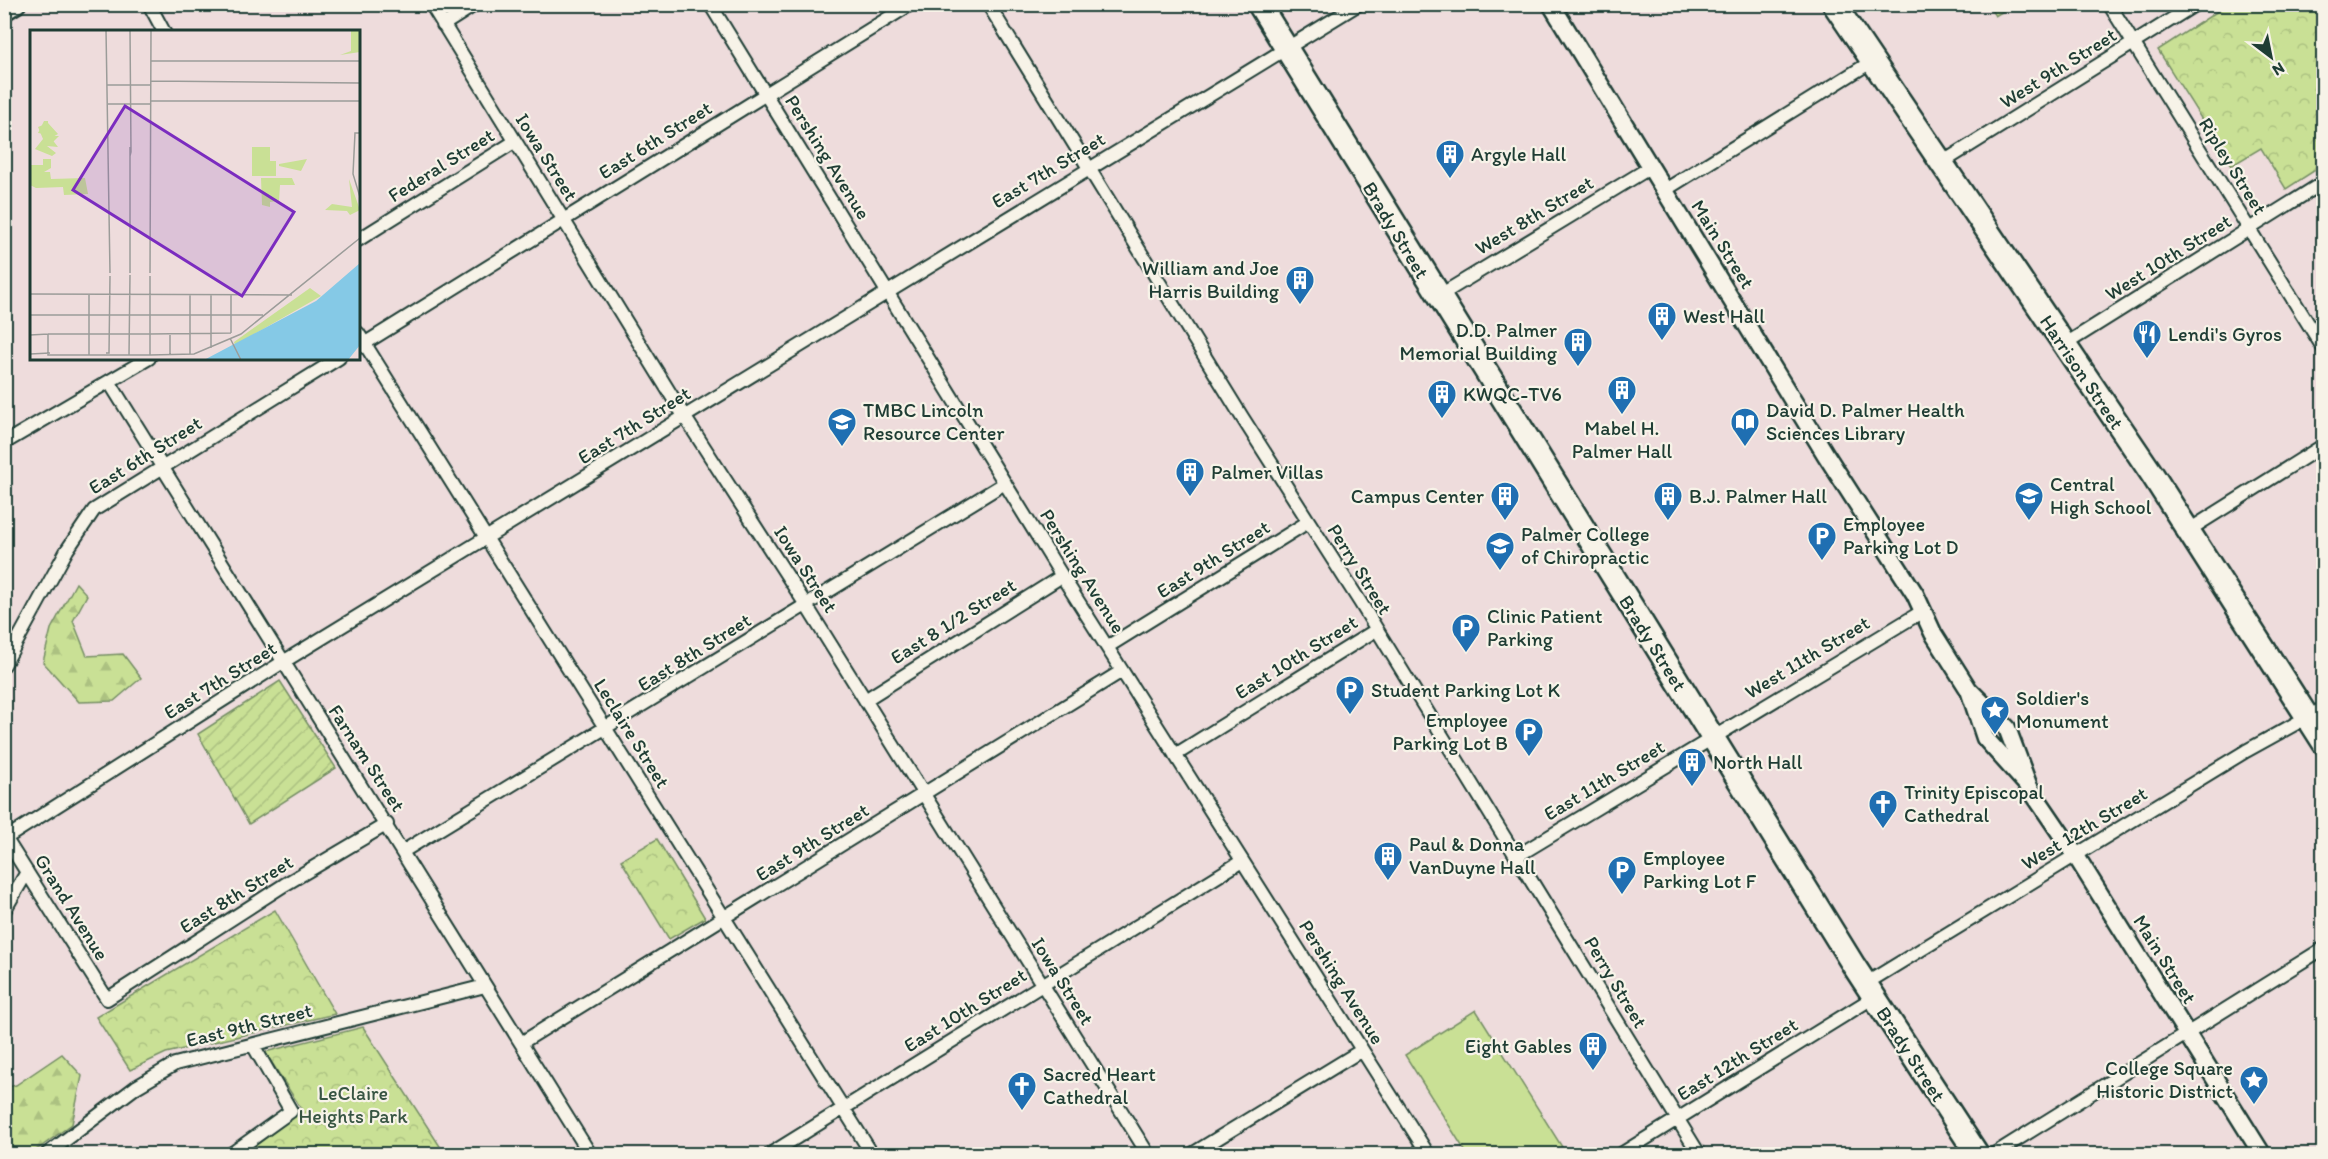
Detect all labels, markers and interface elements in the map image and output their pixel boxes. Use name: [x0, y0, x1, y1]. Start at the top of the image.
street label: West 9th Street: [1995, 23, 2121, 113]
north arrow: [2241, 27, 2301, 87]
inset map: [30, 30, 360, 360]
text: N: [2269, 58, 2288, 80]
street label: Pershing Avenue: [780, 90, 876, 224]
street label: East 6th Street: [594, 96, 716, 184]
street label: Iowa Street: [511, 109, 583, 205]
street label: Ripley Street: [2194, 113, 2272, 219]
street label: Federal Street: [383, 123, 499, 207]
street label: East 7th Street: [987, 127, 1109, 213]
building icon: Argyle Hall: [1434, 138, 1466, 180]
place label: Argyle Hall: [1471, 142, 1566, 166]
street label: West 8th Street: [1470, 170, 1598, 260]
street label: Brady Street: [1358, 177, 1434, 283]
street label: Main Street: [1686, 195, 1760, 293]
street label: West 10th Street: [2100, 209, 2236, 305]
place label: William and Joe Harris Building: [1142, 256, 1280, 303]
building icon: William and Joe Harris Building: [1284, 264, 1316, 306]
building icon: West Hall: [1646, 300, 1678, 342]
place label: West Hall: [1683, 304, 1765, 328]
street label: Harrison Street: [2035, 310, 2129, 434]
place label: D.D. Palmer Memorial Building: [1400, 318, 1558, 365]
restaurant icon: Lendi's Gyros: [2131, 318, 2163, 360]
place label: Lendi's Gyros: [2168, 322, 2282, 346]
building icon: D.D. Palmer Memorial Building: [1562, 326, 1594, 368]
building icon: Mabel H. Palmer Hall: [1606, 374, 1638, 416]
building icon: KWQC-TV6: [1426, 378, 1458, 420]
street label: East 7th Street: [573, 381, 695, 469]
place label: KWQC-TV6: [1463, 382, 1562, 406]
place label: TMBC Lincoln Resource Center: [863, 398, 1004, 445]
place label: David D. Palmer Health Sciences Library: [1766, 398, 1965, 445]
school or university icon: TMBC Lincoln Resource Center: [826, 406, 858, 448]
library icon: David D. Palmer Health Sciences Library: [1729, 406, 1761, 448]
street label: East 6th Street: [84, 411, 206, 499]
place label: Mabel H. Palmer Hall: [1572, 416, 1673, 463]
building icon: Palmer Villas: [1174, 456, 1206, 498]
place label: Palmer Villas: [1211, 460, 1324, 484]
place label: Central High School: [2050, 472, 2152, 519]
building icon: Campus Center: [1489, 480, 1521, 522]
building icon: B.J. Palmer Hall: [1652, 480, 1684, 522]
school or university icon: Central High School: [2013, 480, 2045, 522]
place label: Campus Center: [1351, 484, 1484, 508]
place label: B.J. Palmer Hall: [1689, 484, 1827, 508]
street label: Pershing Avenue: [1035, 504, 1131, 638]
place label: Employee Parking Lot D: [1843, 512, 1958, 559]
street label: East 9th Street: [1152, 515, 1274, 603]
street label: Perry Street: [1323, 519, 1397, 619]
parking icon: Employee Parking Lot D: [1806, 520, 1838, 562]
street label: Iowa Street: [769, 521, 843, 617]
place label: Palmer College of Chiropractic: [1521, 522, 1650, 569]
school or university icon: Palmer College of Chiropractic: [1484, 530, 1516, 572]
street label: East 8 1/2 Street: [886, 573, 1020, 669]
street label: Brady Street: [1614, 591, 1692, 695]
place label: Clinic Patient Parking: [1487, 604, 1602, 651]
street label: East 8th Street: [633, 608, 755, 696]
street label: East 10th Street: [1230, 610, 1362, 704]
street label: West 11th Street: [1740, 610, 1874, 704]
parking icon: Clinic Patient Parking: [1450, 612, 1482, 654]
street label: East 7th Street: [159, 636, 281, 724]
street label: Leclaire Street: [589, 674, 675, 792]
parking icon: Student Parking Lot K: [1334, 674, 1366, 716]
place label: Student Parking Lot K: [1371, 678, 1560, 702]
place label: Soldier's Monument: [2016, 686, 2109, 733]
place icon: Soldier's Monument: [1979, 694, 2011, 736]
street label: Farnam Street: [324, 700, 410, 816]
place label: Employee Parking Lot B: [1393, 708, 1508, 755]
parking icon: Employee Parking Lot B: [1513, 716, 1545, 758]
street label: East 11th Street: [1539, 734, 1669, 826]
building icon: North Hall: [1676, 746, 1708, 788]
place label: North Hall: [1713, 750, 1803, 774]
place label: Trinity Episcopal Cathedral: [1904, 780, 2044, 827]
street label: West 12th Street: [2017, 781, 2151, 875]
church icon: Trinity Episcopal Cathedral: [1867, 788, 1899, 830]
street label: East 9th Street: [751, 798, 873, 886]
place label: Paul & Donna VanDuyne Hall: [1409, 832, 1536, 879]
building icon: Paul & Donna VanDuyne Hall: [1372, 840, 1404, 882]
place label: Employee Parking Lot F: [1643, 846, 1757, 893]
street label: Grand Avenue: [30, 849, 114, 965]
street label: East 8th Street: [175, 850, 297, 938]
parking icon: Employee Parking Lot F: [1606, 854, 1638, 896]
street label: Main Street: [2128, 910, 2202, 1008]
street label: Pershing Avenue: [1294, 915, 1390, 1049]
street label: Perry Street: [1579, 932, 1653, 1032]
street label: Iowa Street: [1027, 933, 1099, 1029]
street label: East 10th Street: [899, 963, 1031, 1057]
street label: East 9th Street: [184, 998, 314, 1052]
street label: Brady Street: [1871, 1002, 1951, 1106]
street label: East 12th Street: [1672, 1012, 1802, 1106]
building icon: Eight Gables: [1577, 1030, 1609, 1072]
place label: Eight Gables: [1465, 1034, 1572, 1058]
place label: College Square Historic District: [2096, 1056, 2233, 1103]
place label: Sacred Heart Cathedral: [1043, 1062, 1156, 1109]
place icon: College Square Historic District: [2238, 1064, 2270, 1106]
church icon: Sacred Heart Cathedral: [1006, 1070, 1038, 1112]
park label: LeClaire Heights Park: [299, 1081, 408, 1128]

